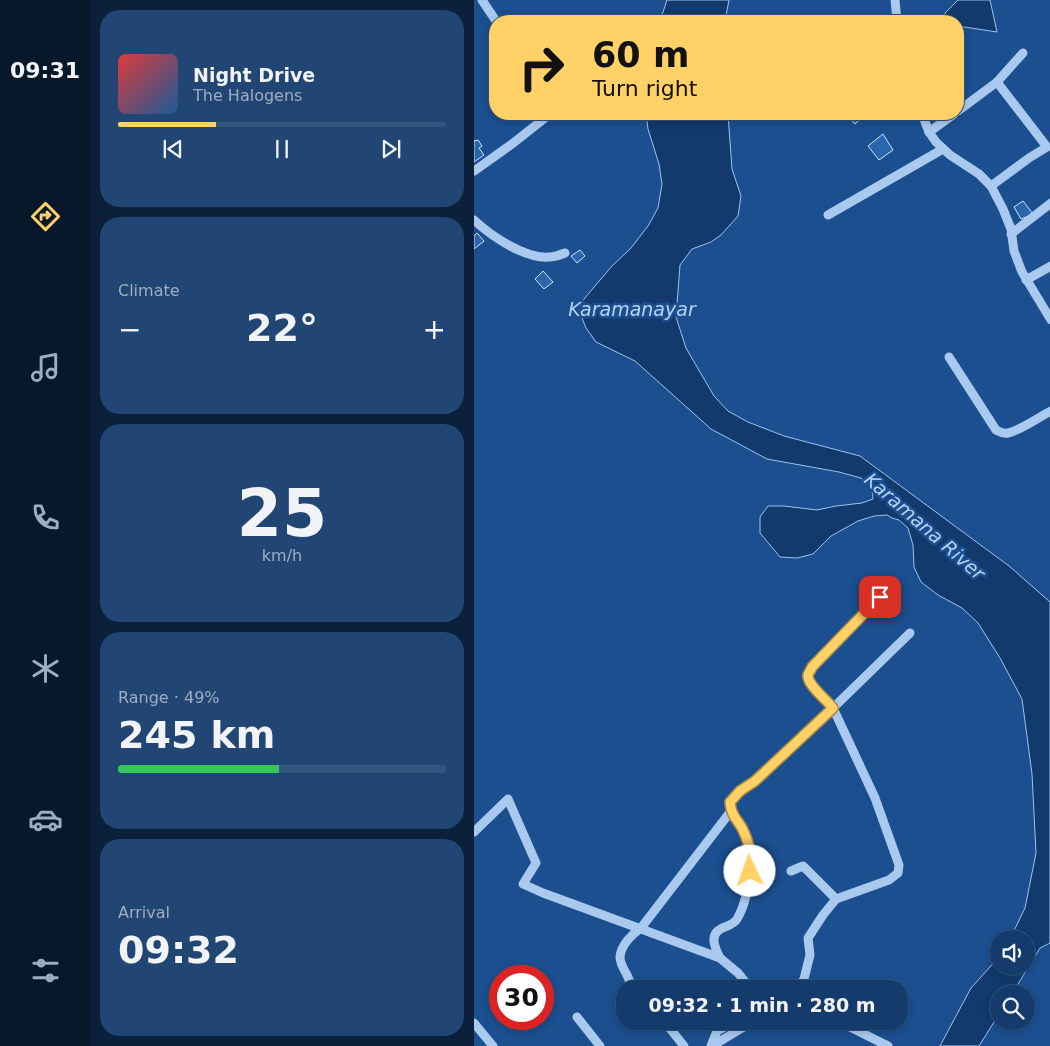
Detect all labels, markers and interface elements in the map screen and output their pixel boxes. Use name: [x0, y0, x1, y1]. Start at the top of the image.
icon: right: [509, 35, 574, 100]
text: 60 m: [592, 35, 689, 75]
text: 09:31: [10, 58, 80, 83]
text: Night Drive: [193, 64, 315, 86]
text: Turn right: [592, 76, 697, 101]
text: The Halogens: [193, 86, 302, 105]
icon: previous: [159, 135, 187, 163]
icon: pause: [268, 135, 296, 163]
icon: next: [377, 135, 405, 163]
icon: directions: [28, 199, 63, 234]
text: Climate: [118, 281, 180, 300]
water label: Karamanayar: [568, 298, 697, 320]
text: 22°: [246, 306, 318, 350]
text: −: [118, 313, 141, 346]
text: +: [423, 313, 446, 346]
icon: music: [28, 350, 63, 385]
water label: Karamana River: [860, 468, 990, 585]
text: 25: [237, 476, 327, 551]
icon: phone: [28, 500, 63, 535]
text: km/h: [262, 546, 302, 565]
pin: [859, 576, 901, 618]
icon: arrive: [866, 583, 894, 611]
icon: climate: [28, 651, 63, 686]
text: Range · 49%: [118, 688, 220, 707]
text: 245 km: [118, 713, 275, 757]
icon: car: [28, 802, 63, 837]
position arrow: [723, 844, 775, 896]
text: Arrival: [118, 903, 170, 922]
text: 09:32: [118, 928, 239, 972]
map controls: [990, 930, 1035, 1030]
button: sound: [990, 930, 1035, 975]
icon: filters: [28, 953, 63, 988]
speed limit sign: 30: [489, 965, 554, 1030]
button: search: [990, 985, 1035, 1030]
text: 09:32 · 1 min · 280 m: [648, 994, 876, 1016]

